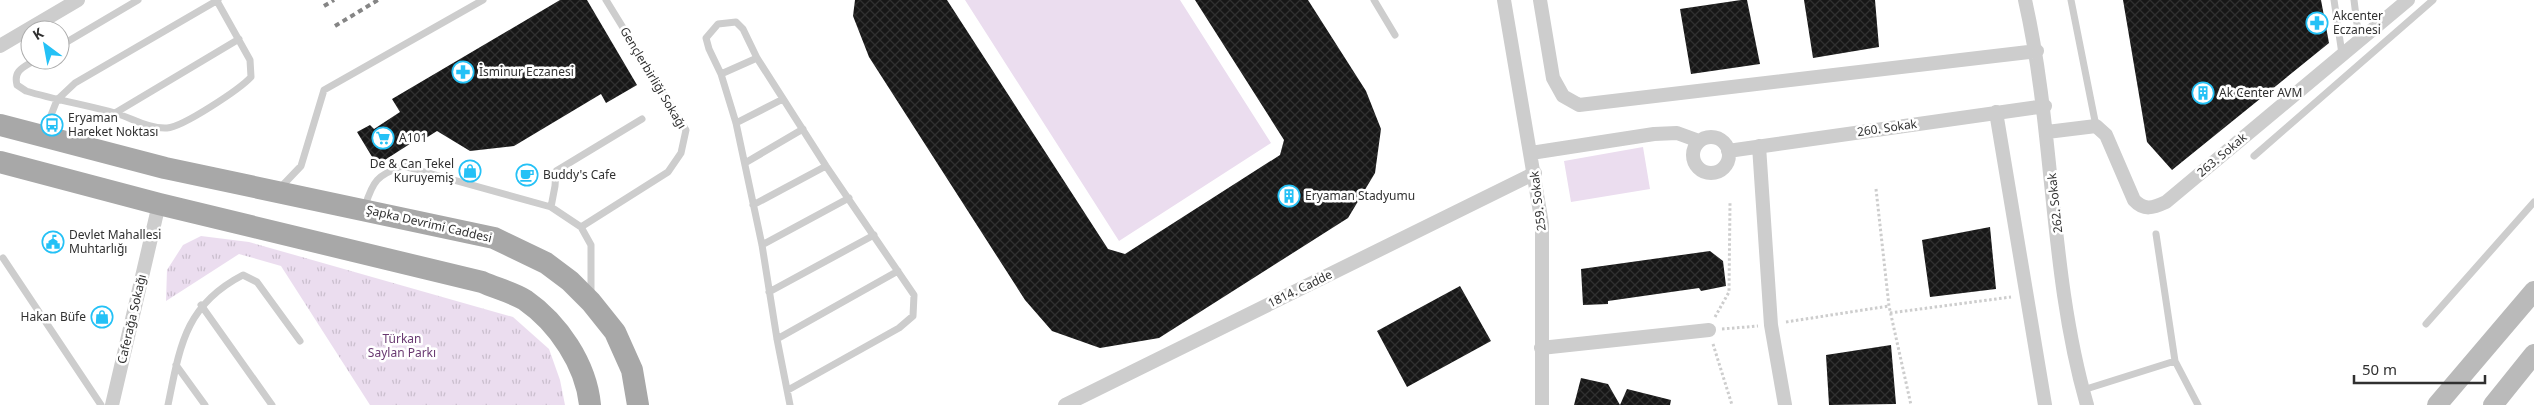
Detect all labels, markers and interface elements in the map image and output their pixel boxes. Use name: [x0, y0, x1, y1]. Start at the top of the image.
place label: Akcenter Eczanesi: [2333, 7, 2383, 38]
pharmacy icon: Akcenter Eczanesi: [2305, 11, 2329, 35]
north arrow: [20, 20, 70, 70]
text: K: [29, 23, 47, 44]
street label: Gençlerbirliği Sokağı: [616, 24, 691, 132]
pharmacy icon: İsminur Eczanesi: [451, 60, 475, 84]
place label: İsminur Eczanesi: [479, 63, 574, 80]
building icon: Ak Center AVM: [2191, 81, 2215, 105]
place label: Ak Center AVM: [2219, 84, 2302, 101]
place label: Eryaman Hareket Noktası: [68, 109, 158, 140]
bus stop icon: Eryaman Hareket Noktası: [40, 113, 64, 137]
street label: 260. Sokak: [1856, 115, 1919, 140]
supermarket icon: A101: [371, 126, 395, 150]
street label: 263. Sokak: [2193, 128, 2251, 181]
place label: A101: [399, 129, 427, 146]
place label: De & Can Tekel Kuruyemiş: [370, 155, 454, 186]
shop icon: De & Can Tekel Kuruyemiş: [458, 159, 482, 183]
cafe icon: Buddy's Cafe: [515, 163, 539, 187]
place label: Buddy's Cafe: [543, 166, 616, 183]
street label: 259. Sokak: [1525, 170, 1550, 232]
street label: 262. Sokak: [2043, 172, 2066, 234]
building icon: Eryaman Stadyumu: [1277, 184, 1301, 208]
place label: Eryaman Stadyumu: [1305, 187, 1415, 204]
street label: Şapka Devrimi Caddesi: [365, 201, 494, 246]
place label: Devlet Mahallesi Muhtarlığı: [69, 226, 161, 257]
public building icon: Devlet Mahallesi Muhtarlığı: [41, 230, 65, 254]
street label: 1814. Cadde: [1265, 266, 1335, 311]
street label: Caferağa Sokağı: [113, 272, 150, 365]
shop icon: Hakan Büfe: [90, 305, 114, 329]
place label: Hakan Büfe: [21, 308, 86, 325]
park label: Türkan Saylan Parkı: [368, 330, 436, 361]
scale bar: [2354, 352, 2485, 384]
text: 50 m: [2362, 359, 2397, 379]

